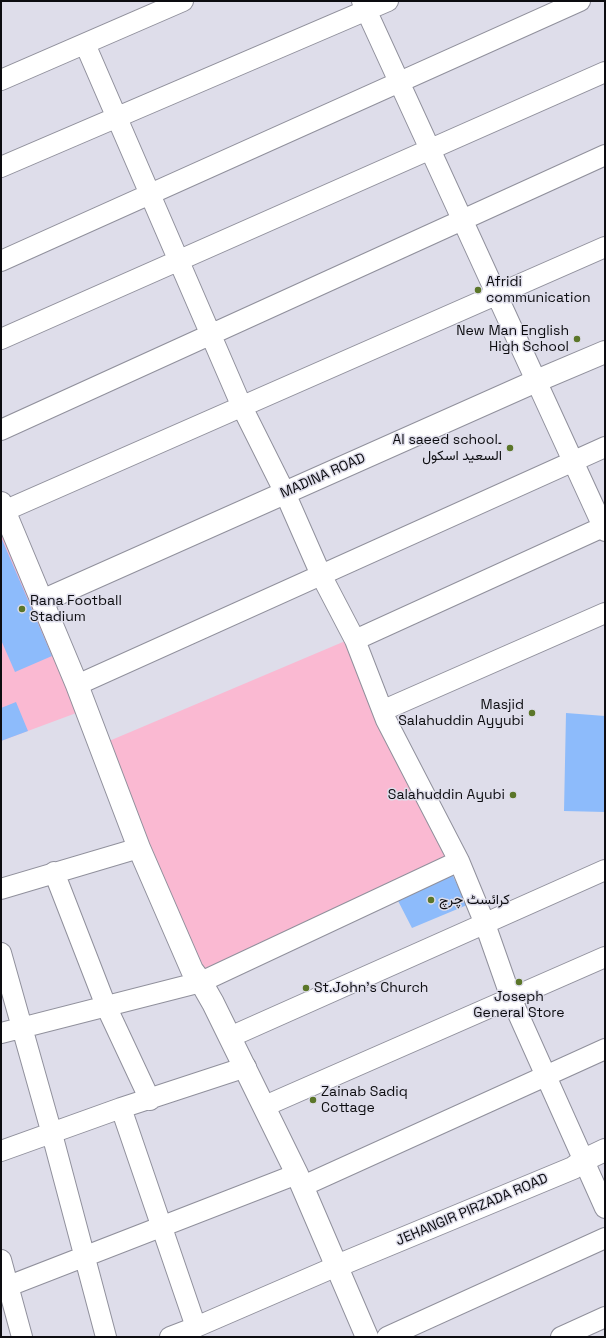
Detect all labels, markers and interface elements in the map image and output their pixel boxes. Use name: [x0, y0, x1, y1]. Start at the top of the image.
place label: Afridi communication: [486, 274, 591, 306]
marker: Afridi communication: [473, 285, 483, 295]
place label: New Man English High School: [456, 323, 569, 356]
marker: New Man English High School: [572, 334, 582, 344]
place label: Al saeed school۔ السعید اسکول: [393, 432, 502, 464]
marker: Al saeed school۔ السعید اسکول: [505, 443, 515, 453]
street label: MADINA ROAD: [278, 450, 368, 502]
place label: Rana Football Stadium: [30, 593, 122, 626]
marker: Rana Football Stadium: [17, 604, 27, 614]
place label: Masjid Salahuddin Ayyubi: [398, 697, 524, 730]
marker: Masjid Salahuddin Ayyubi: [527, 708, 537, 718]
place label: Salahuddin Ayubi: [388, 787, 505, 803]
marker: Salahuddin Ayubi: [508, 790, 518, 800]
place label: کرائسٹ چرچ: [439, 892, 510, 908]
marker: کرائسٹ چرچ: [426, 895, 436, 905]
marker: Joseph General Store: [514, 977, 524, 987]
place label: St.John's Church: [314, 980, 428, 996]
marker: St.John's Church: [301, 983, 311, 993]
place label: Joseph General Store: [473, 989, 565, 1022]
place label: Zainab Sadiq Cottage: [321, 1084, 408, 1116]
marker: Zainab Sadiq Cottage: [308, 1095, 318, 1105]
street label: JEHANGIR PIRZADA ROAD: [393, 1170, 551, 1250]

